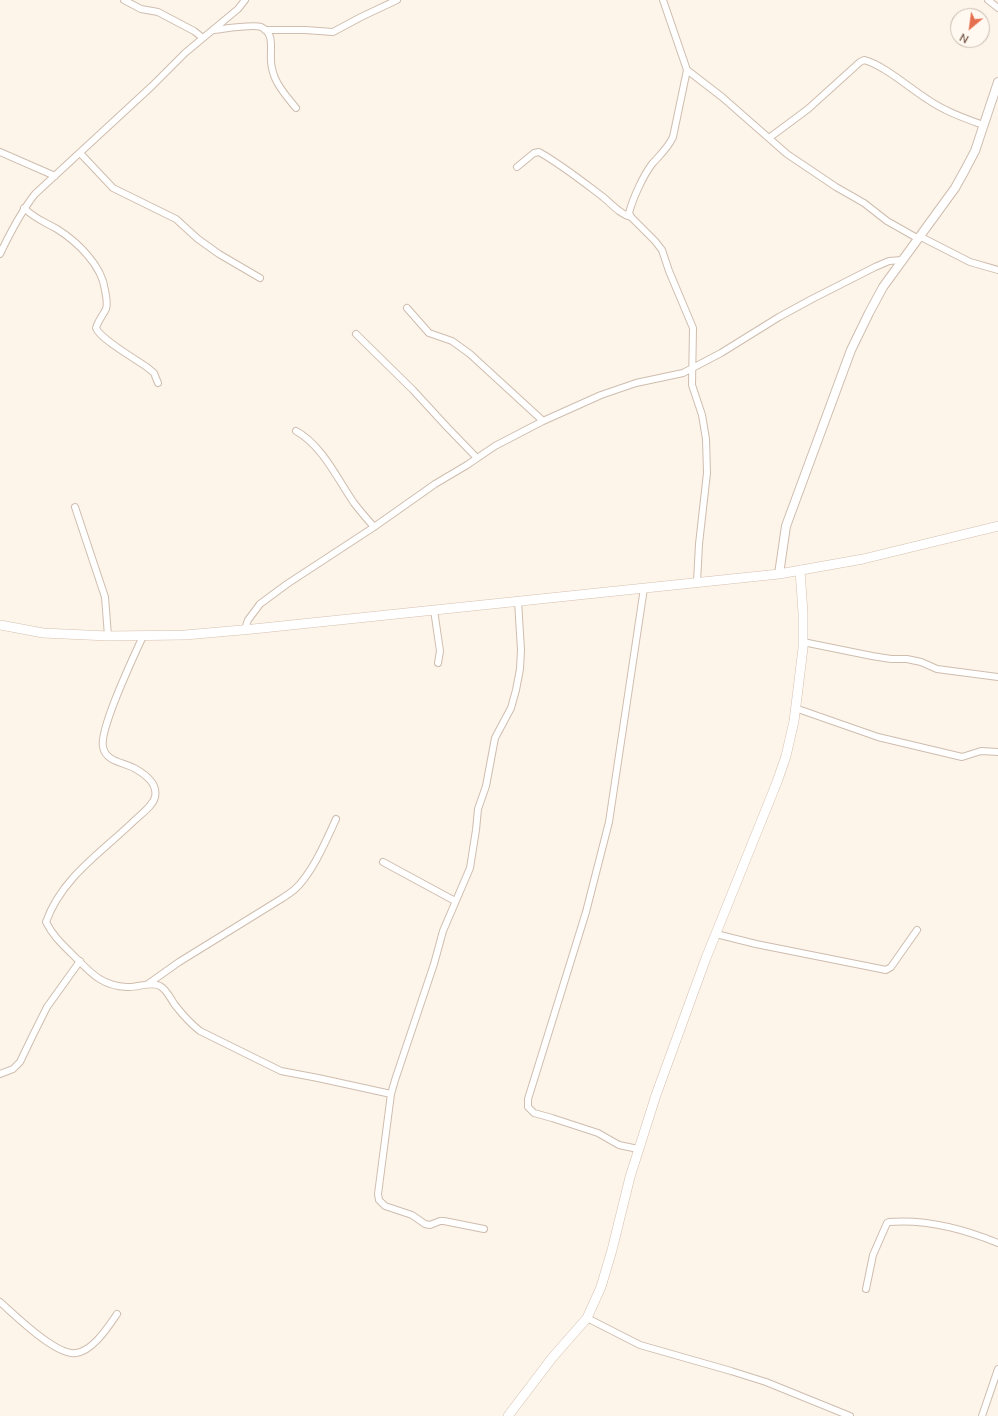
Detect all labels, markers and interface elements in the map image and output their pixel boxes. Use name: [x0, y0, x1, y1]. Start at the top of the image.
north arrow: [950, 8, 990, 48]
text: N: [957, 30, 972, 47]

